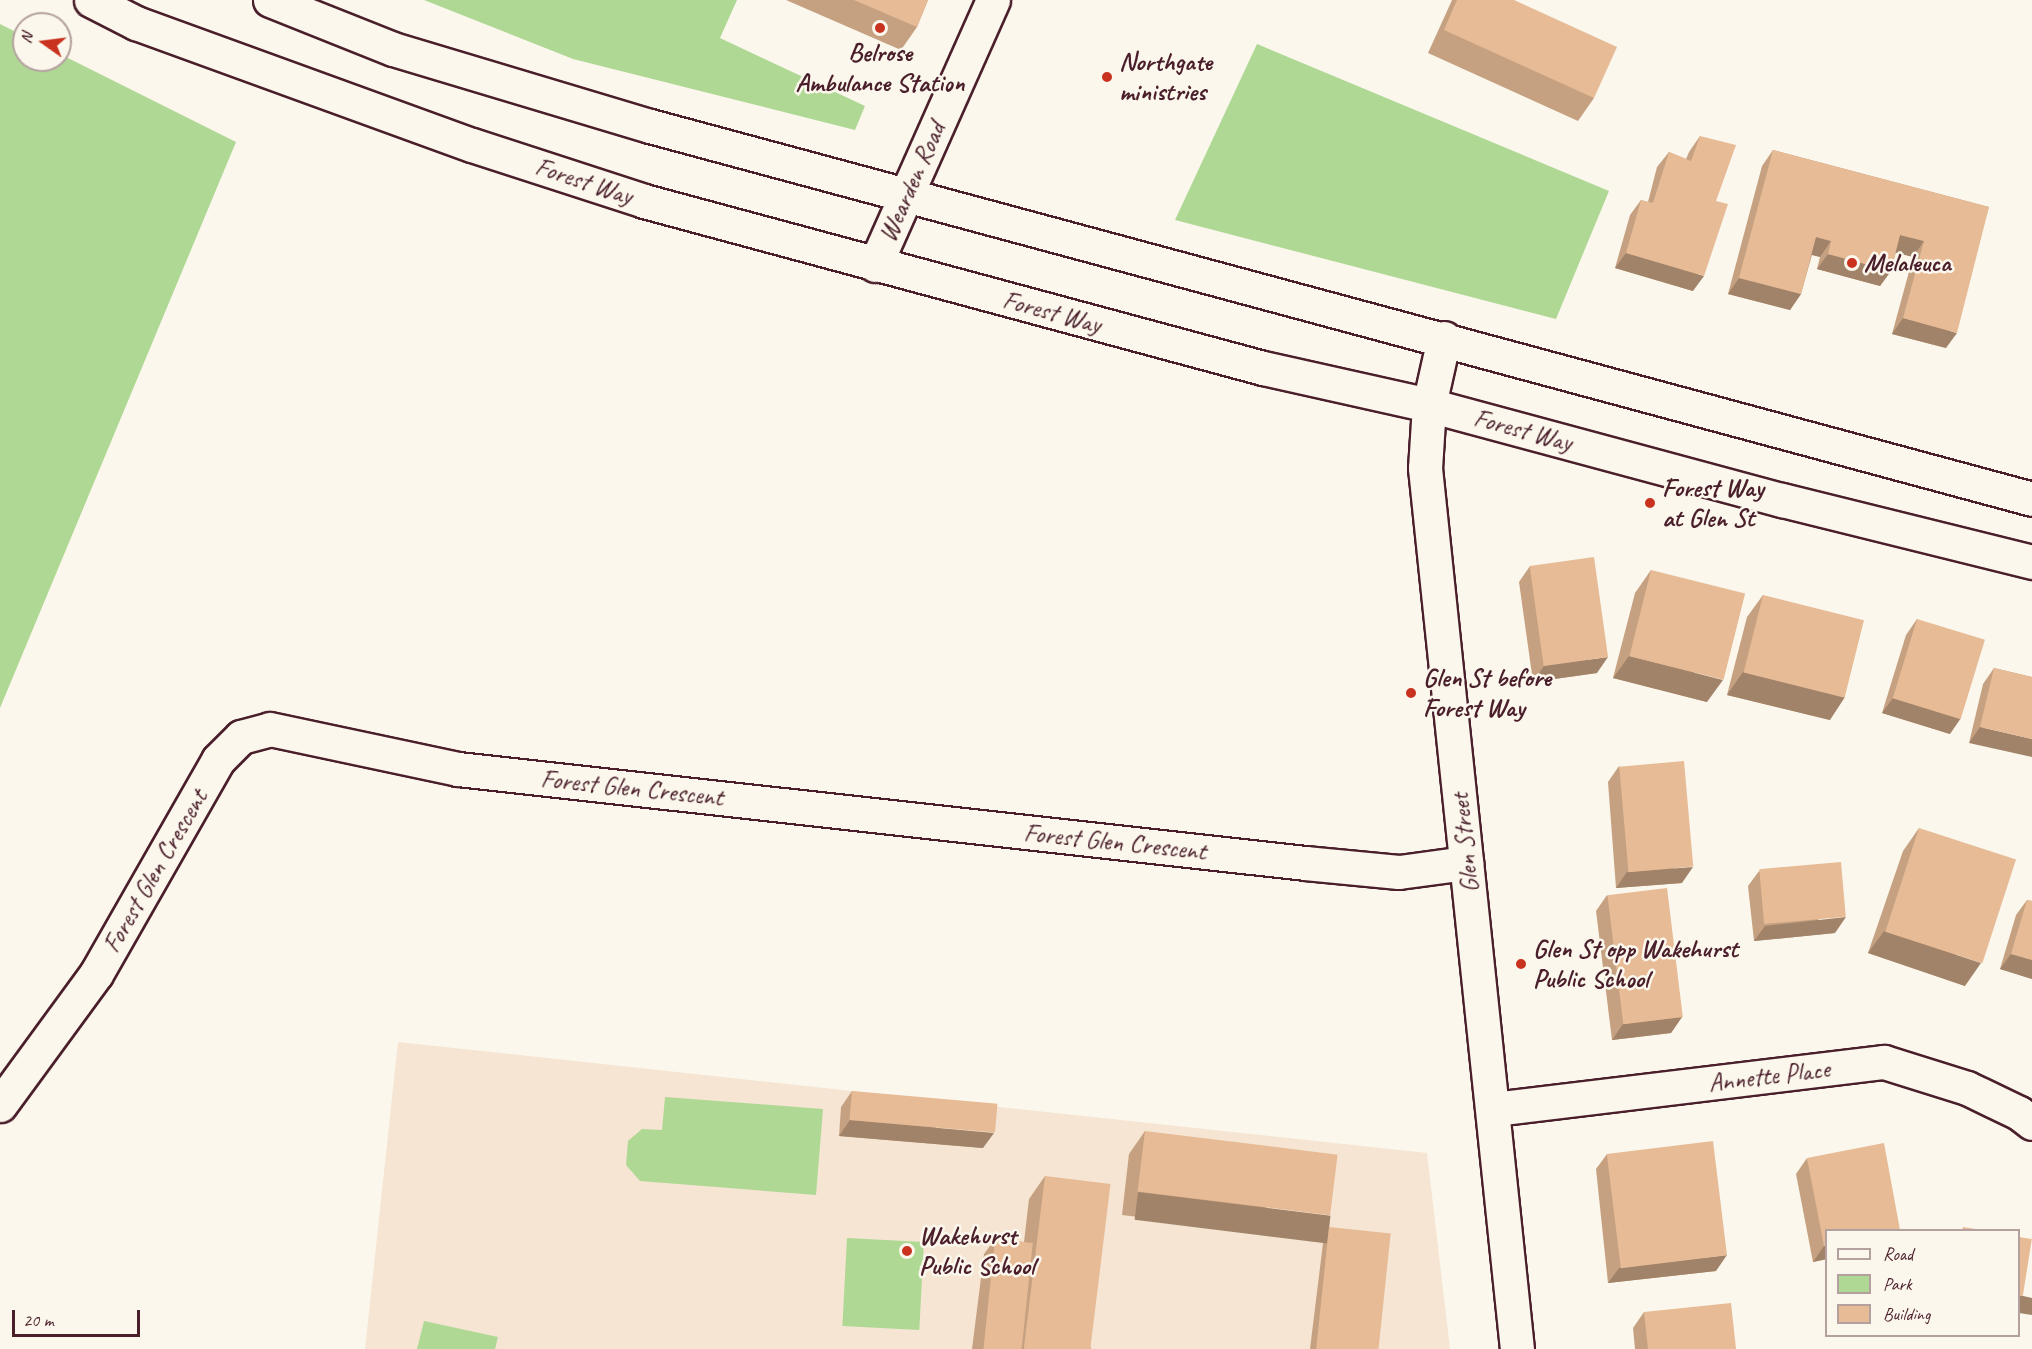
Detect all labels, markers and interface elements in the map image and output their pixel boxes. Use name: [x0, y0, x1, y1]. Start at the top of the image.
north arrow: [12, 12, 72, 72]
marker: Belrose Ambulance Station: [873, 21, 887, 35]
text: N: [16, 31, 37, 45]
place label: Belrose Ambulance Station: [795, 37, 965, 98]
place label: Northgate ministries: [1119, 46, 1212, 107]
marker: Northgate ministries: [1100, 70, 1114, 84]
street label: Wearden Road: [872, 117, 952, 247]
street label: Forest Way: [531, 151, 637, 211]
place label: Melaleuca: [1864, 247, 1951, 279]
marker: Melaleuca: [1845, 256, 1859, 270]
street label: Forest Way: [999, 284, 1105, 340]
street label: Forest Way: [1470, 402, 1576, 458]
place label: Forest Way at Glen St: [1662, 472, 1764, 534]
marker: Forest Way at Glen St: [1643, 496, 1657, 510]
place label: Glen St before Forest Way: [1423, 662, 1551, 724]
marker: Glen St before Forest Way: [1404, 686, 1418, 700]
street label: Forest Glen Crescent: [539, 763, 725, 813]
street label: Forest Glen Crescent: [96, 784, 214, 958]
street label: Glen Street: [1444, 791, 1486, 895]
street label: Forest Glen Crescent: [1022, 817, 1208, 867]
place label: Glen St opp Wakehurst Public School: [1533, 933, 1739, 994]
marker: Glen St opp Wakehurst Public School: [1514, 957, 1528, 971]
street label: Annette Place: [1706, 1053, 1832, 1099]
place label: Wakehurst Public School: [919, 1220, 1035, 1282]
legend: [1825, 1229, 2020, 1337]
text: Road: [1883, 1243, 1913, 1265]
marker: Wakehurst Public School: [900, 1244, 914, 1258]
text: Park: [1883, 1273, 1912, 1295]
scale bar: [15, 1298, 142, 1336]
text: Building: [1883, 1303, 1930, 1325]
text: 20 m: [23, 1309, 54, 1331]

